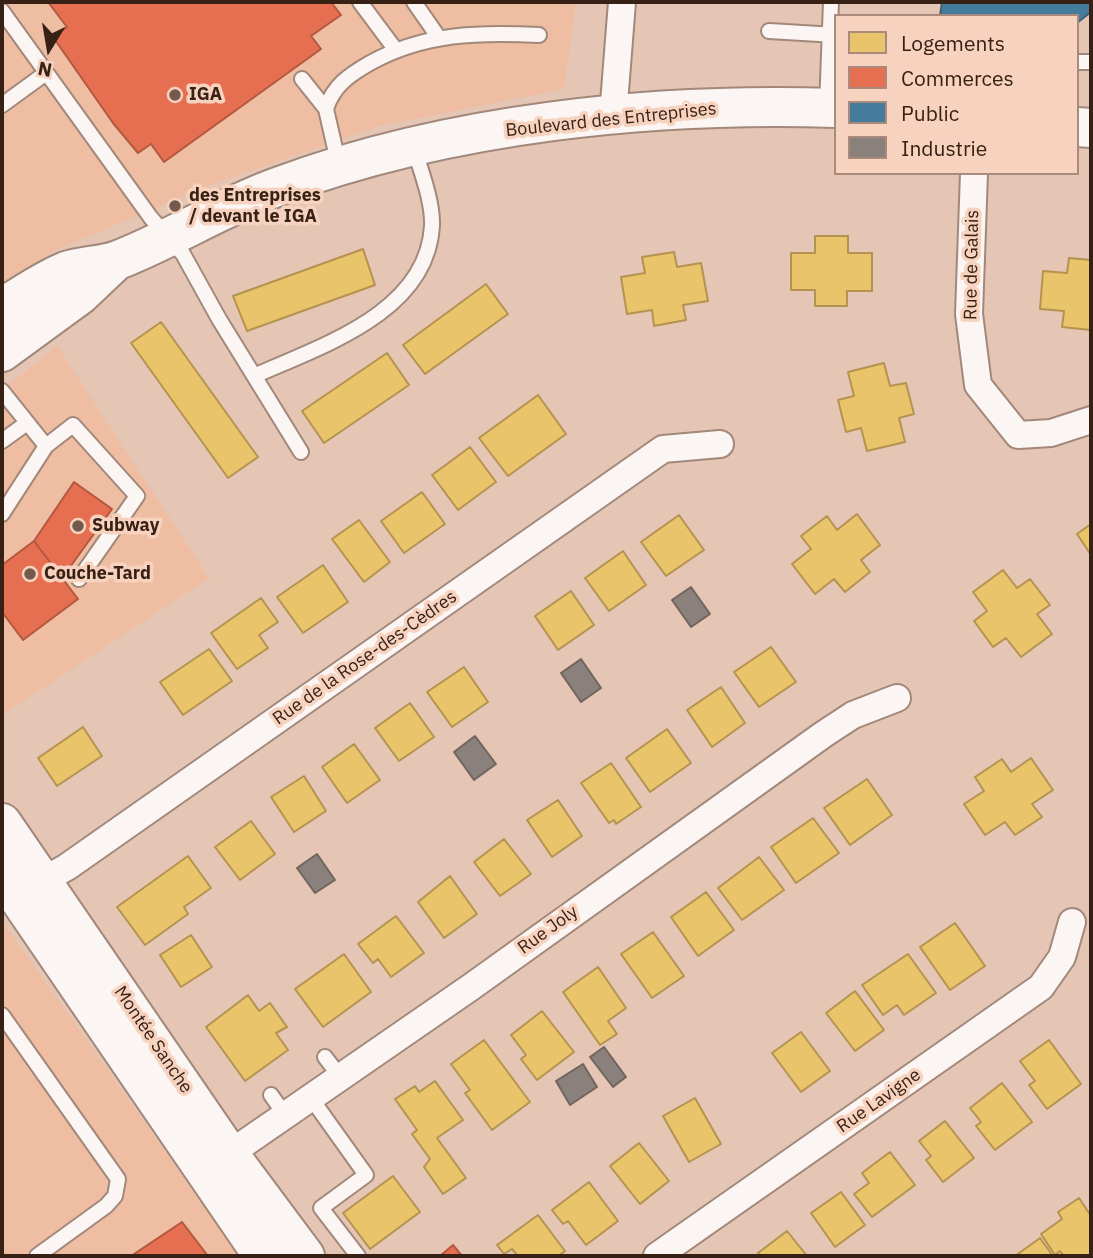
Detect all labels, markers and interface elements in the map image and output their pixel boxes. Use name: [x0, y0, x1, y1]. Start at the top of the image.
north arrow: [14, 14, 84, 84]
legend: [834, 14, 1079, 175]
text: Logements: [901, 29, 1005, 57]
text: N: [36, 57, 54, 83]
text: Commerces: [901, 64, 1014, 92]
place label: IGA: [189, 84, 222, 106]
marker: IGA: [167, 87, 183, 103]
street label: Boulevard des Entreprises: [504, 98, 718, 142]
text: Public: [901, 99, 959, 127]
text: Industrie: [901, 134, 987, 162]
place label: des Entreprises / devant le IGA: [189, 185, 321, 228]
marker: des Entreprises / devant le IGA: [167, 198, 183, 214]
street label: Rue de Galais: [960, 210, 984, 320]
place label: Subway: [92, 515, 159, 537]
marker: Subway: [70, 518, 86, 534]
place label: Couche-Tard: [44, 563, 151, 585]
marker: Couche-Tard: [22, 566, 38, 582]
street label: Rue de la Rose-des-Cèdres: [269, 586, 461, 730]
street label: Rue Joly: [514, 901, 582, 959]
street label: Montée Sanche: [109, 982, 197, 1098]
street label: Rue Lavigne: [833, 1064, 925, 1138]

